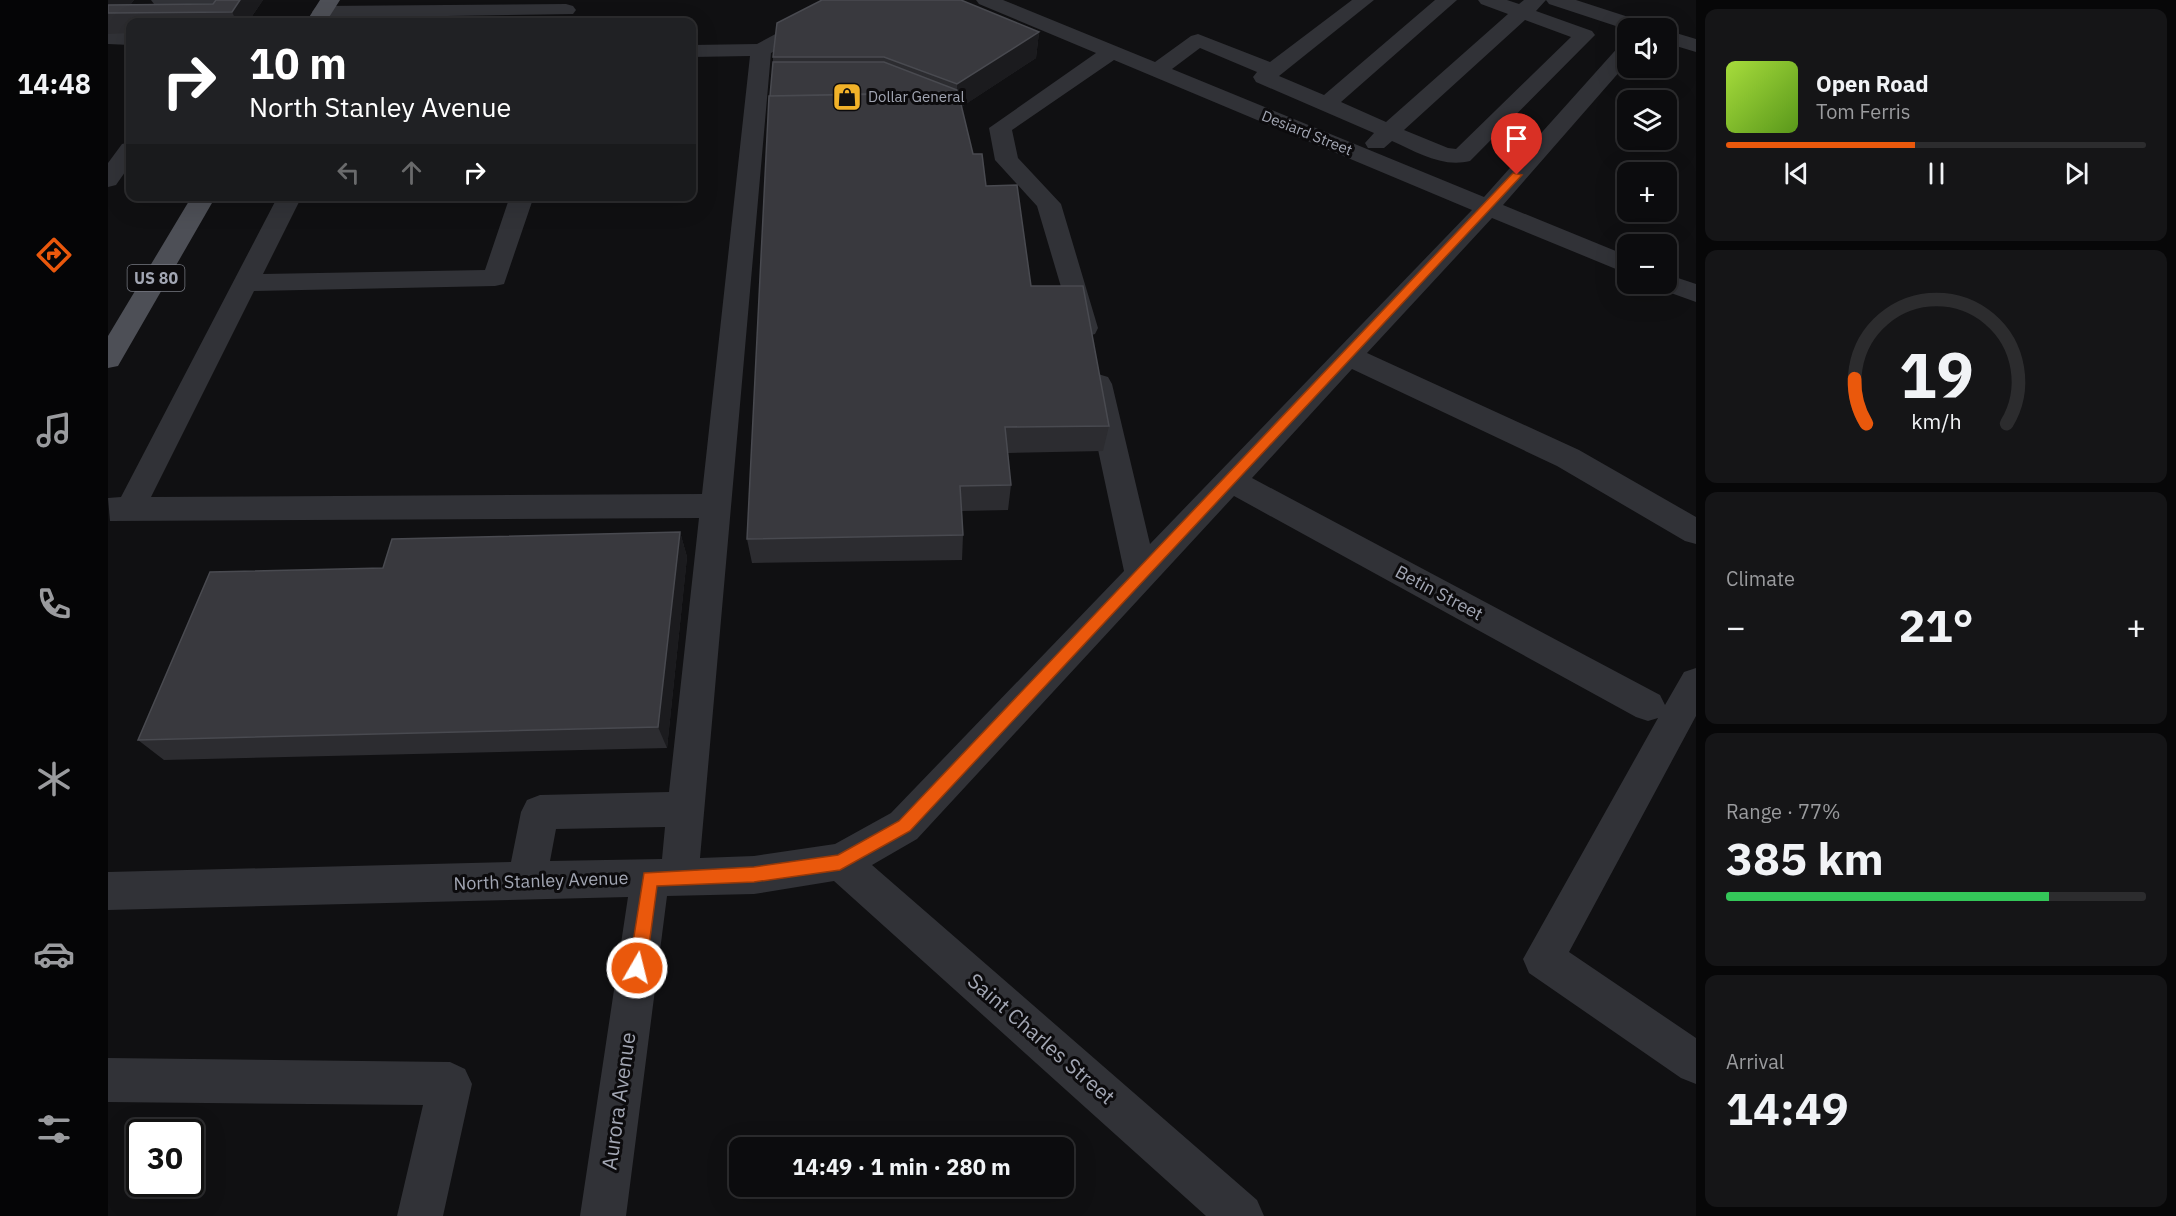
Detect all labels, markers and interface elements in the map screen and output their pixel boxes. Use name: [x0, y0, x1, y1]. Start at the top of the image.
map controls: [1617, 18, 1677, 294]
button: sound: [1617, 18, 1677, 78]
text: 10 m: [249, 36, 347, 91]
icon: right: [150, 42, 228, 120]
text: 14:48: [17, 66, 91, 101]
text: Open Road: [1816, 69, 1929, 98]
shop icon: Dollar General: [831, 81, 863, 113]
place label: Dollar General: [868, 87, 965, 106]
text: North Stanley Avenue: [249, 89, 511, 124]
button: layers: [1617, 90, 1677, 150]
text: Tom Ferris: [1816, 98, 1911, 125]
street label: Desiard Street: [1259, 106, 1355, 159]
pin: [1491, 113, 1542, 175]
icon: arrive: [1500, 122, 1533, 155]
icon: left: [332, 156, 365, 189]
icon: ahead: [395, 156, 428, 189]
icon: right: [458, 156, 491, 189]
icon: previous: [1780, 157, 1813, 190]
icon: pause: [1920, 157, 1953, 190]
icon: next: [2060, 157, 2093, 190]
button: +: [1617, 162, 1677, 222]
icon: directions: [33, 234, 75, 276]
button: −: [1617, 234, 1677, 294]
road number: US 80: [128, 265, 184, 291]
text: 19: [1899, 334, 1973, 415]
text: km/h: [1911, 407, 1961, 435]
icon: music: [33, 409, 75, 451]
street label: Betin Street: [1391, 560, 1487, 625]
text: Climate: [1726, 565, 1795, 592]
icon: phone: [33, 583, 75, 625]
text: 21°: [1898, 596, 1974, 654]
text: −: [1726, 605, 1746, 648]
text: +: [2126, 605, 2146, 648]
icon: climate: [33, 758, 75, 800]
text: Range · 77%: [1726, 798, 1841, 825]
text: 385 km: [1726, 829, 1884, 887]
street label: North Stanley Avenue: [453, 866, 629, 895]
icon: car: [33, 933, 75, 975]
position arrow: [605, 936, 669, 1000]
street label: Saint Charles Street: [962, 966, 1121, 1110]
street label: Aurora Avenue: [594, 1030, 642, 1171]
text: Arrival: [1726, 1048, 1784, 1075]
text: 14:49: [1726, 1079, 1849, 1137]
icon: filters: [33, 1108, 75, 1150]
speed limit sign: 30: [126, 1119, 204, 1197]
text: 14:49 · 1 min · 280 m: [792, 1152, 1011, 1181]

